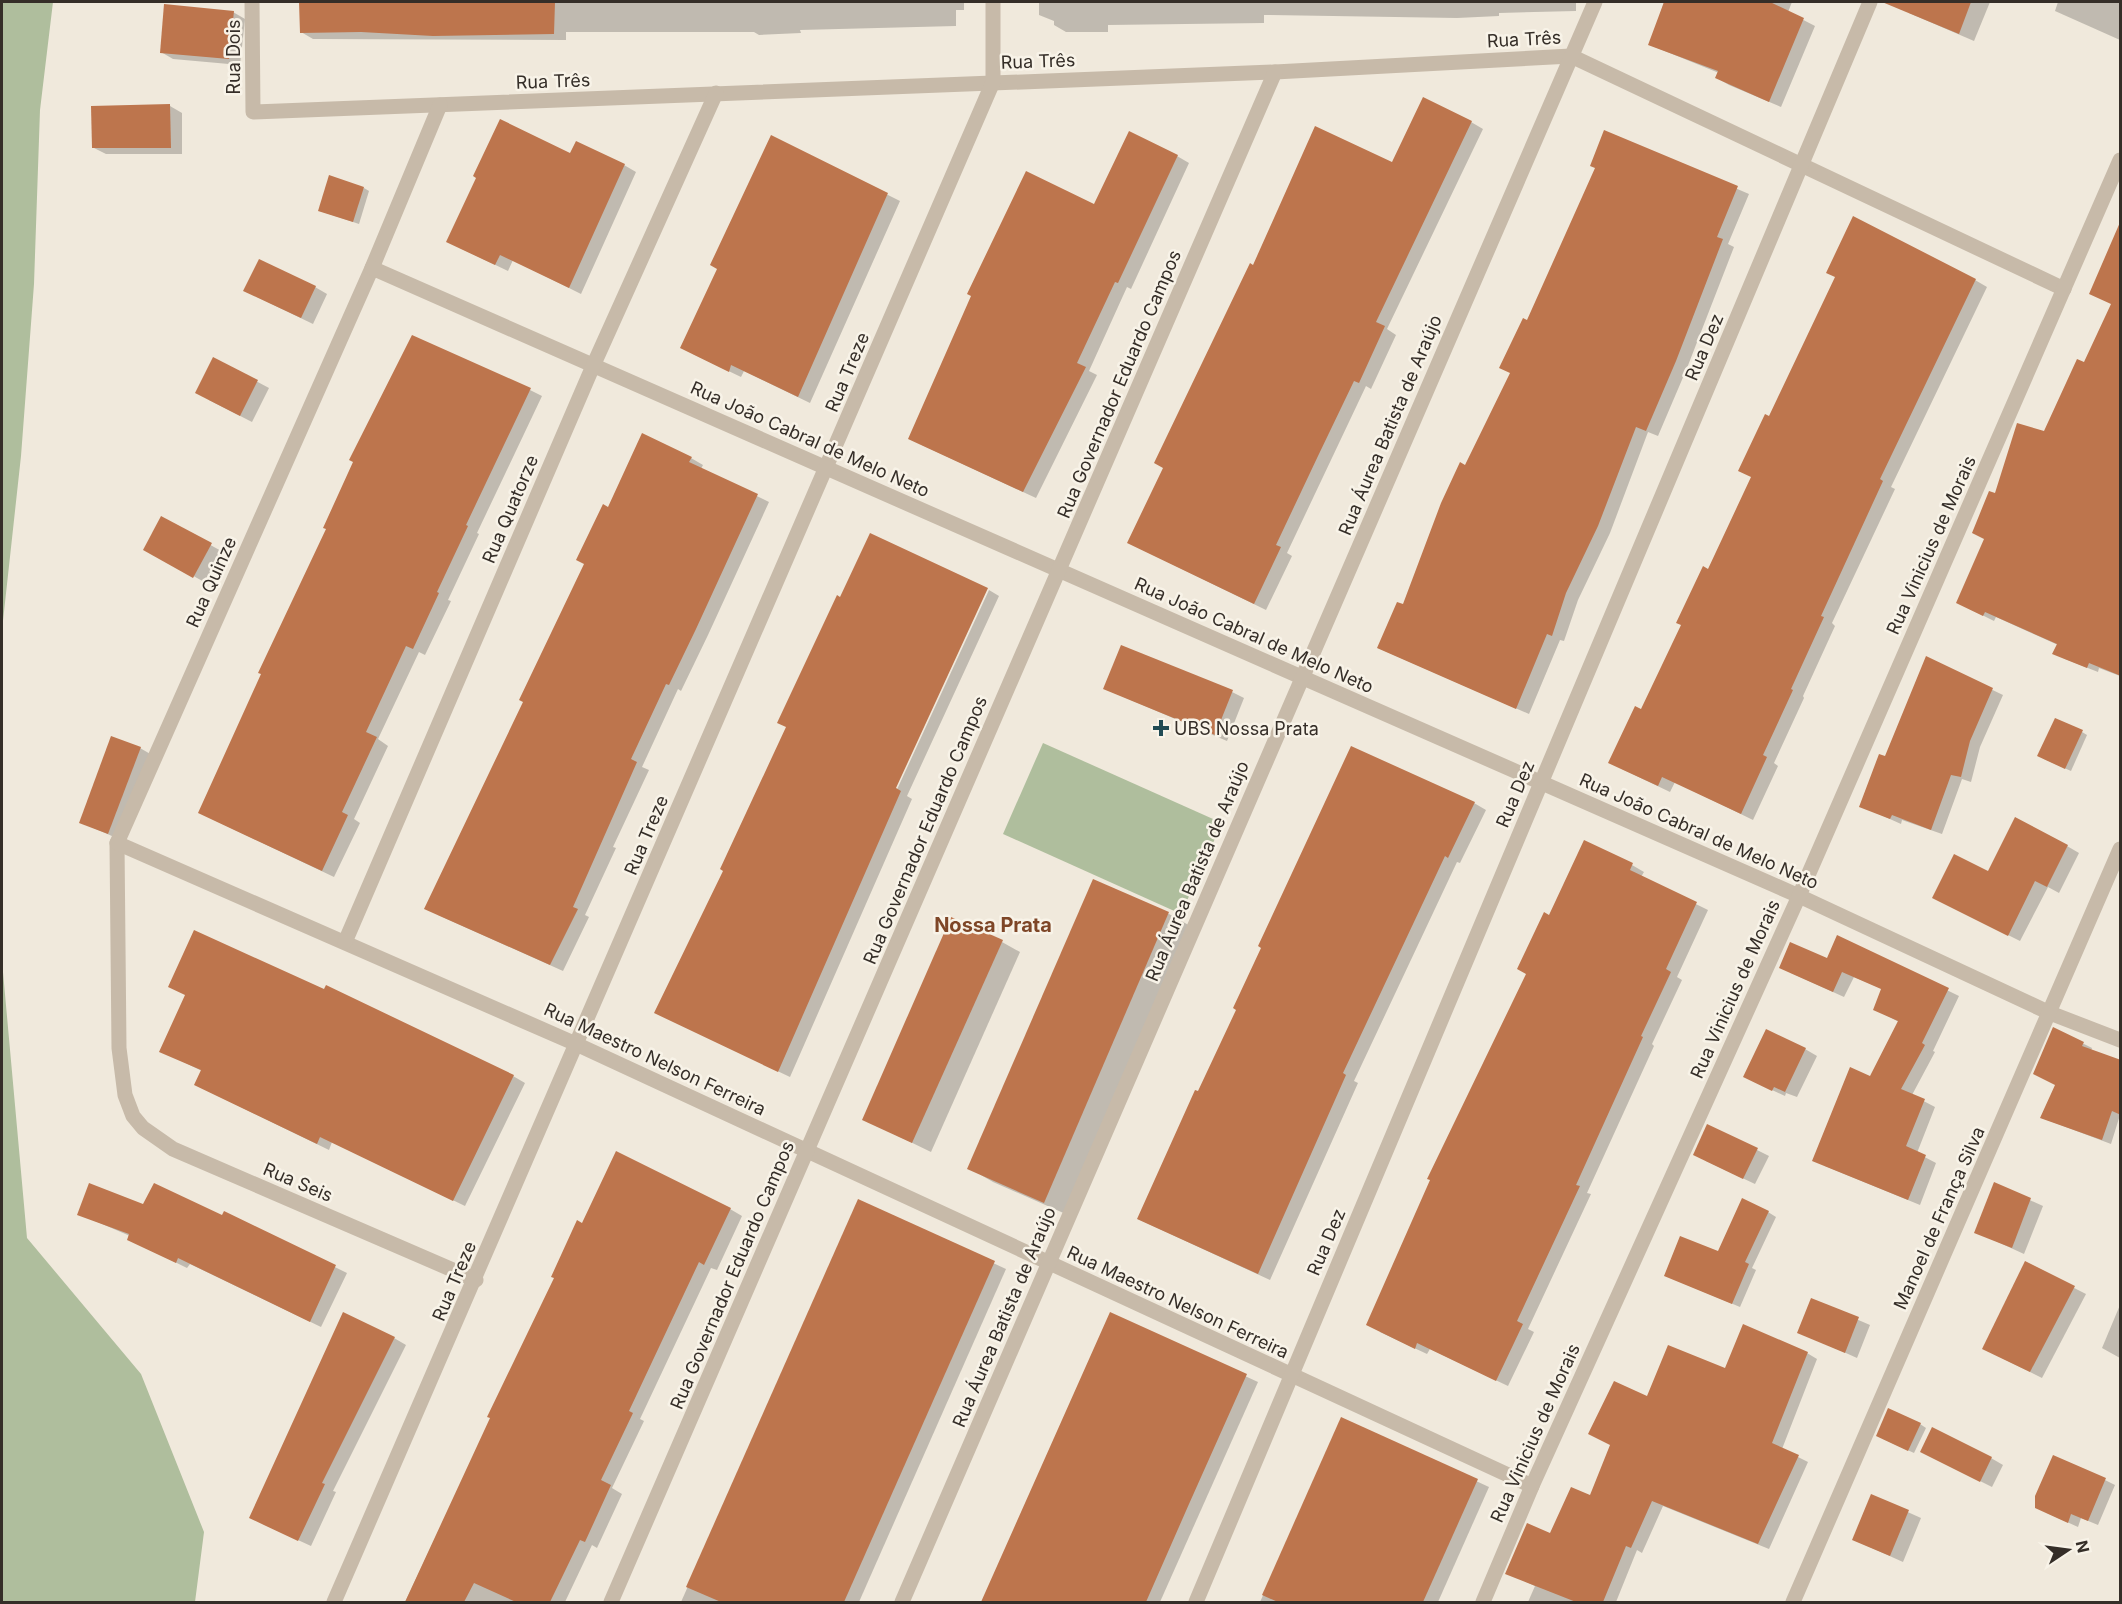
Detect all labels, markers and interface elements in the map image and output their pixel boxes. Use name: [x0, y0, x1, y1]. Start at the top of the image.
street label: Rua Dois: [223, 19, 244, 95]
street label: Rua Três: [1486, 27, 1562, 51]
street label: Rua Três: [1000, 49, 1076, 73]
street label: Rua Três: [515, 69, 591, 93]
street label: Rua Governador Eduardo Campos: [1053, 247, 1185, 521]
street label: Rua Dez: [1681, 310, 1727, 384]
street label: Rua Áurea Batista de Araújo: [1333, 311, 1446, 538]
street label: Rua Treze: [821, 329, 873, 415]
street label: Rua João Cabral de Melo Neto: [687, 377, 933, 501]
street label: Rua Quatorze: [478, 452, 542, 566]
street label: Rua Vinicius de Morais: [1882, 452, 1980, 638]
street label: Rua Quinze: [182, 533, 240, 631]
street label: Rua João Cabral de Melo Neto: [1131, 573, 1377, 697]
street label: Rua Governador Eduardo Campos: [859, 693, 991, 967]
place label: UBS Nossa Prata: [1174, 718, 1319, 739]
marker: UBS Nossa Prata: [1152, 719, 1170, 737]
street label: Rua Áurea Batista de Araújo: [1140, 757, 1253, 984]
street label: Rua Dez: [1492, 757, 1538, 831]
street label: Rua João Cabral de Melo Neto: [1576, 769, 1822, 893]
street label: Rua Treze: [620, 792, 672, 878]
street label: Rua Vinicius de Morais: [1686, 896, 1784, 1082]
district label: Nossa Prata: [934, 913, 1052, 937]
street label: Rua Maestro Nelson Ferreira: [541, 998, 769, 1120]
street label: Manoel de França Silva: [1889, 1123, 1989, 1313]
street label: Rua Governador Eduardo Campos: [666, 1138, 798, 1412]
street label: Rua Seis: [260, 1158, 336, 1206]
street label: Rua Áurea Batista de Araújo: [947, 1203, 1060, 1430]
street label: Rua Dez: [1303, 1205, 1349, 1279]
street label: Rua Treze: [428, 1238, 480, 1324]
street label: Rua Maestro Nelson Ferreira: [1064, 1241, 1292, 1363]
street label: Rua Vinicius de Morais: [1486, 1340, 1584, 1526]
north arrow: [2038, 1520, 2098, 1580]
text: N: [2071, 1538, 2094, 1555]

